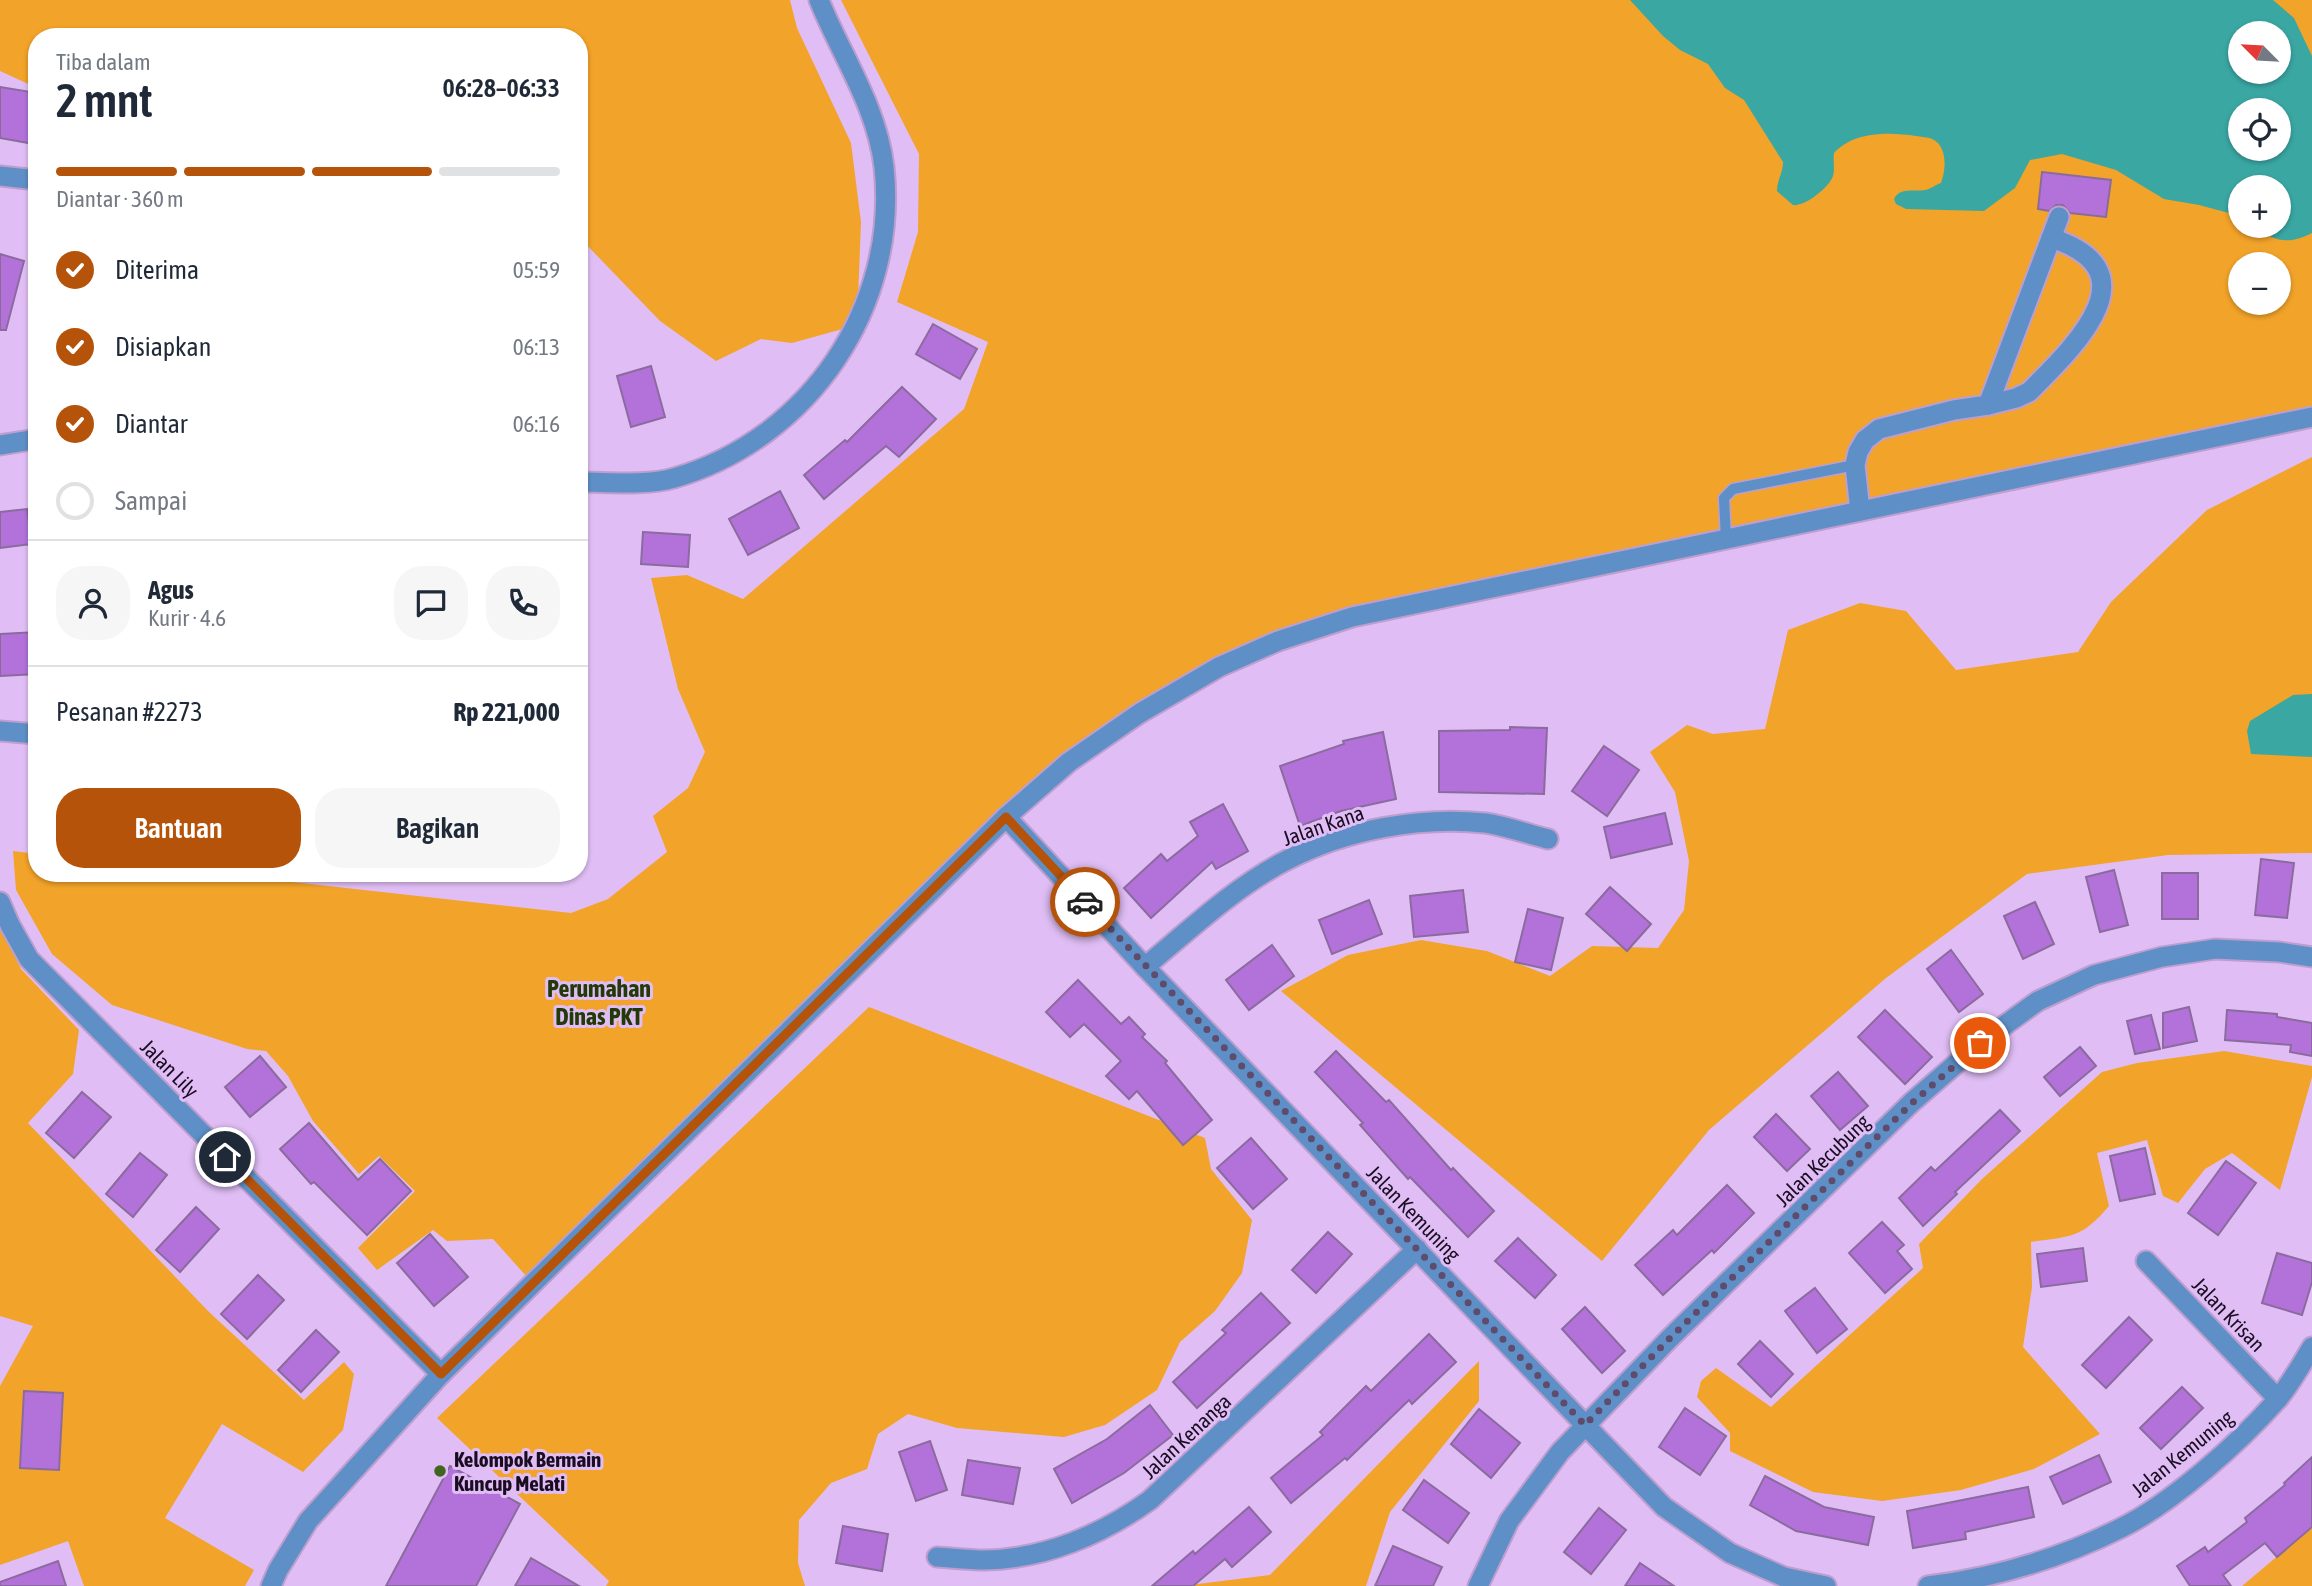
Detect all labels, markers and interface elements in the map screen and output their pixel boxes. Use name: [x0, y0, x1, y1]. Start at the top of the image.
north arrow: [2228, 21, 2291, 84]
map controls: [2228, 21, 2291, 315]
text: Tiba dalam: [56, 49, 151, 75]
text: 06:28–06:33: [443, 73, 560, 103]
text: 2 mnt: [56, 74, 153, 127]
button: locate: [2228, 98, 2291, 161]
button: +: [2228, 175, 2291, 238]
text: Diantar · 360 m: [56, 186, 184, 212]
icon: check: [56, 251, 94, 289]
button: −: [2228, 252, 2291, 315]
text: Diterima: [115, 255, 199, 285]
text: 05:59: [513, 257, 560, 283]
icon: check: [56, 328, 94, 366]
text: Disiapkan: [115, 332, 211, 362]
text: 06:13: [513, 334, 560, 360]
icon: check: [56, 405, 94, 443]
text: Diantar: [115, 409, 188, 439]
text: 06:16: [513, 411, 560, 437]
text: Sampai: [115, 486, 187, 516]
button: person: [56, 566, 130, 640]
button: chat: [394, 566, 468, 640]
button: phone: [486, 566, 560, 640]
text: Agus: [148, 575, 194, 605]
text: Kurir · 4.6: [148, 605, 226, 631]
text: Pesanan #2273: [56, 697, 203, 727]
text: Rp 221,000: [453, 697, 560, 727]
button: Bantuan: [56, 788, 301, 868]
button: Bagikan: [315, 788, 560, 868]
street label: Jalan Kana: [1279, 800, 1367, 850]
courier: [1050, 867, 1120, 937]
icon: car: [1066, 883, 1104, 921]
district label: Perumahan Dinas PKT: [547, 975, 651, 1030]
pin: [1950, 1013, 2010, 1073]
icon: bag: [1961, 1024, 1999, 1062]
street label: Jalan Lily: [136, 1034, 204, 1102]
street label: Jalan Kecubung: [1770, 1109, 1874, 1211]
pin: [195, 1127, 255, 1187]
icon: home: [206, 1138, 244, 1176]
street label: Jalan Kemuning: [1362, 1160, 1466, 1266]
street label: Jalan Krisan: [2188, 1272, 2270, 1356]
street label: Jalan Kenanga: [1137, 1389, 1235, 1483]
street label: Jalan Kemuning: [2126, 1405, 2238, 1501]
place label: Kelompok Bermain Kuncup Melati: [454, 1447, 601, 1495]
marker: Kelompok Bermain Kuncup Melati: [432, 1463, 448, 1479]

